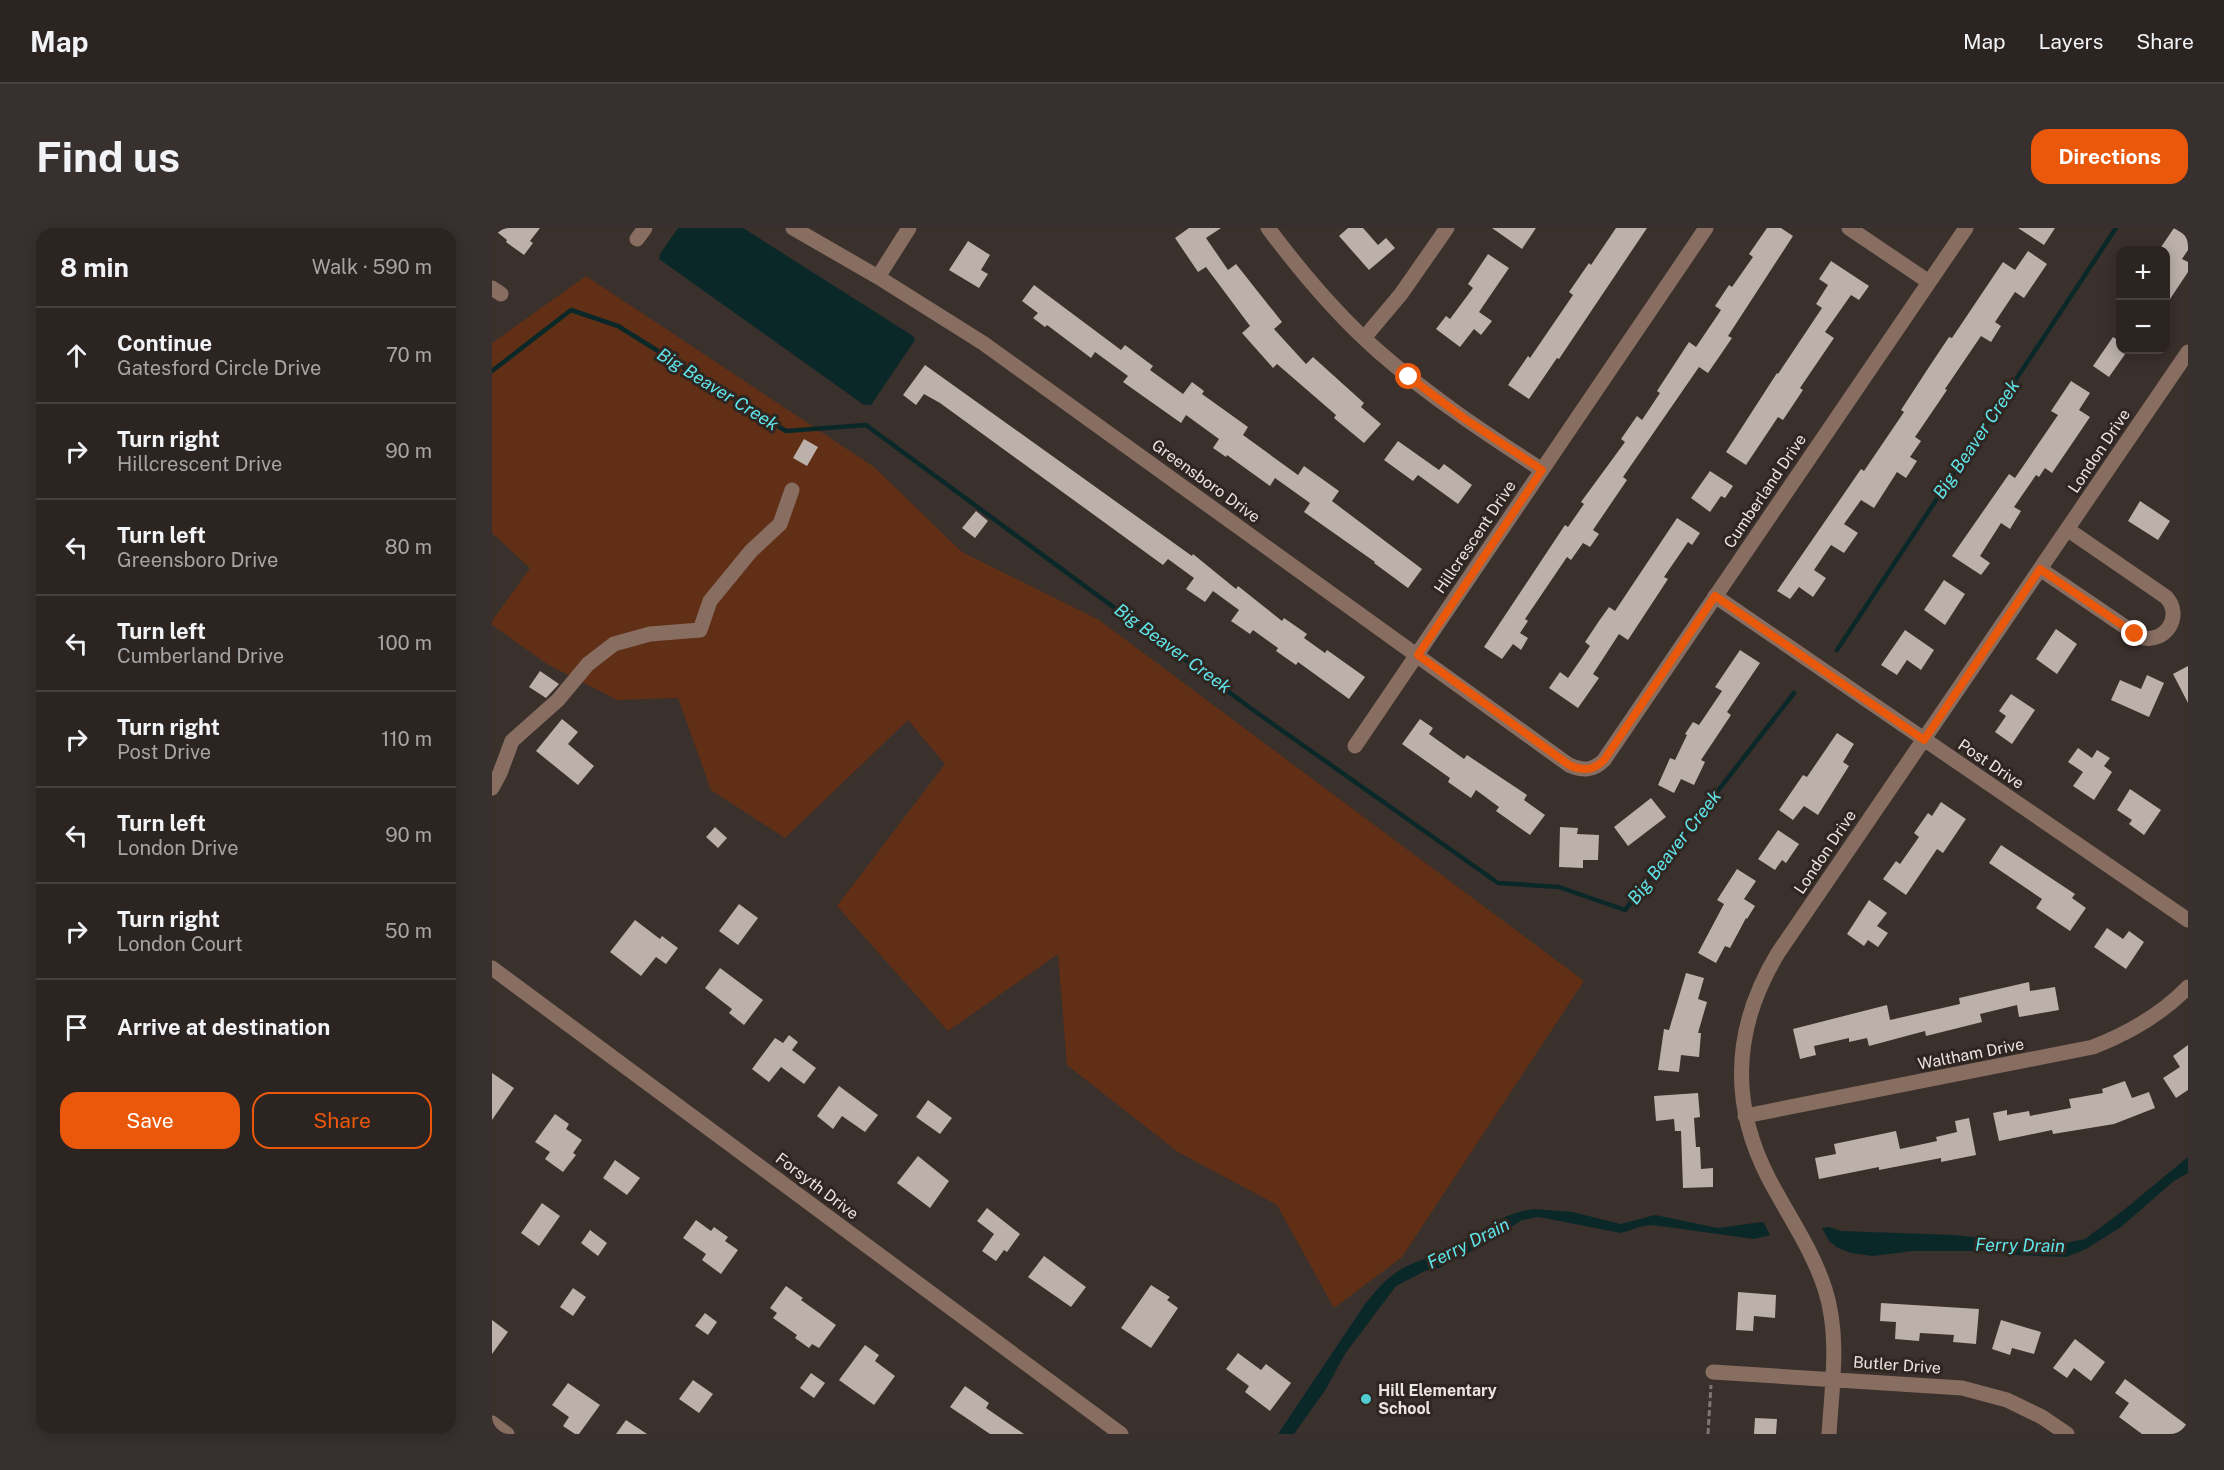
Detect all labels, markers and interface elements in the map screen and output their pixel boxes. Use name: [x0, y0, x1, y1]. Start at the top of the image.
text: Map: [30, 25, 89, 58]
text: Map: [1963, 29, 2006, 54]
text: Layers: [2039, 29, 2103, 54]
text: Share: [2136, 29, 2194, 54]
button: Directions: [2031, 129, 2188, 184]
text: Find us: [36, 132, 180, 181]
map controls: [2116, 246, 2170, 354]
button: +: [2116, 246, 2170, 300]
text: 8 min: [60, 252, 129, 283]
text: Walk · 590 m: [312, 255, 432, 279]
button: −: [2116, 300, 2170, 354]
text: Continue: [117, 330, 212, 356]
icon: ahead: [60, 339, 93, 372]
text: 70 m: [386, 343, 432, 367]
water label: Big Beaver Creek: [653, 343, 783, 435]
text: Gatesford Circle Drive: [117, 356, 321, 380]
route start: [1395, 363, 1421, 389]
water label: Big Beaver Creek: [1928, 375, 2024, 503]
street label: London Drive: [2064, 405, 2134, 497]
text: Turn right: [117, 426, 220, 452]
street label: Cumberland Drive: [1720, 430, 1810, 552]
icon: right: [60, 435, 93, 468]
street label: Greensboro Drive: [1148, 435, 1264, 527]
text: 90 m: [385, 439, 432, 463]
text: Hillcrescent Drive: [117, 452, 282, 476]
street label: Hillcrescent Drive: [1430, 477, 1520, 597]
text: Turn left: [117, 522, 206, 548]
icon: left: [60, 531, 93, 564]
text: 80 m: [385, 535, 432, 559]
text: Greensboro Drive: [117, 548, 278, 572]
water label: Big Beaver Creek: [1111, 599, 1236, 698]
text: Turn left: [117, 618, 206, 644]
route end: [2121, 620, 2147, 646]
icon: left: [60, 627, 93, 660]
text: 100 m: [377, 631, 432, 655]
text: Cumberland Drive: [117, 644, 284, 668]
text: Turn right: [117, 714, 220, 740]
icon: right: [60, 723, 93, 756]
text: 110 m: [381, 727, 432, 751]
street label: Post Drive: [1954, 735, 2028, 793]
text: Post Drive: [117, 740, 211, 764]
water label: Big Beaver Creek: [1623, 786, 1725, 908]
street label: London Drive: [1790, 806, 1860, 898]
text: Turn left: [117, 810, 206, 836]
icon: left: [60, 819, 93, 852]
text: 90 m: [385, 823, 432, 847]
text: London Drive: [117, 836, 239, 860]
text: Turn right: [117, 906, 220, 932]
icon: right: [60, 915, 93, 948]
text: 50 m: [385, 919, 432, 943]
text: London Court: [117, 932, 243, 956]
icon: arrive: [60, 1011, 93, 1044]
text: Arrive at destination: [117, 1014, 330, 1040]
street label: Waltham Drive: [1916, 1034, 2026, 1074]
button: Save: [60, 1092, 240, 1149]
button: Share: [252, 1092, 432, 1149]
street label: Forsyth Drive: [772, 1149, 862, 1223]
water label: Ferry Drain: [1423, 1213, 1513, 1273]
water label: Ferry Drain: [1975, 1234, 2065, 1256]
street label: Butler Drive: [1852, 1352, 1942, 1378]
place label: Hill Elementary School: [1378, 1381, 1497, 1418]
marker: Hill Elementary School: [1359, 1392, 1373, 1406]

